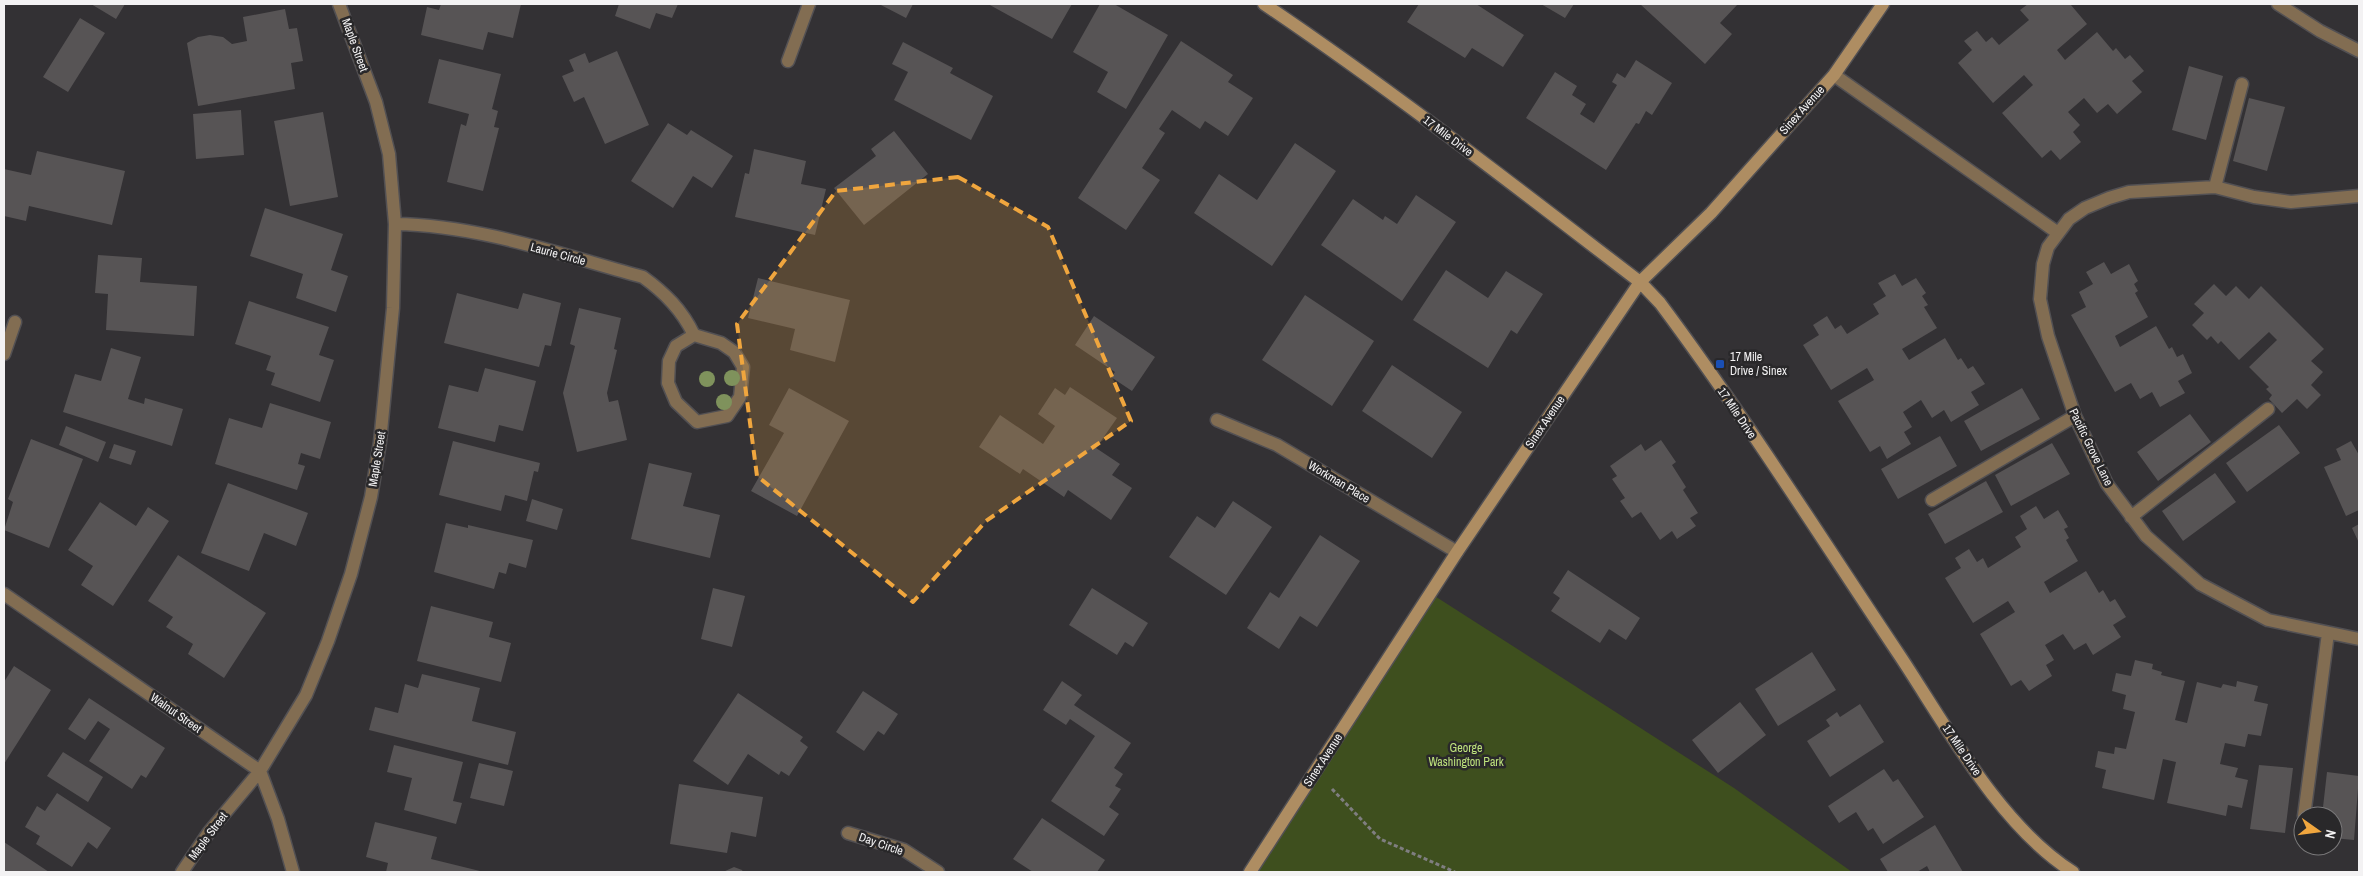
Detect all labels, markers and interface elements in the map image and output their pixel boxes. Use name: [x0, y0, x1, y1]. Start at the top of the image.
street label: Maple Street: [338, 16, 372, 74]
street label: Sinex Avenue: [1776, 82, 1828, 138]
street label: 17 Mile Drive: [1420, 112, 1476, 160]
street label: Laurie Circle: [529, 239, 587, 269]
place label: 17 Mile Drive / Sinex: [1730, 349, 1787, 379]
marker: 17 Mile Drive / Sinex: [1714, 358, 1726, 370]
street label: 17 Mile Drive: [1714, 384, 1760, 442]
street label: Sinex Avenue: [1521, 392, 1569, 452]
street label: Pacific Grove Lane: [2065, 406, 2117, 488]
street label: Maple Street: [365, 430, 389, 488]
street label: Workman Place: [1305, 457, 1373, 507]
street label: Walnut Street: [147, 689, 205, 737]
street label: 17 Mile Drive: [1939, 721, 1985, 779]
street label: Sinex Avenue: [1300, 730, 1346, 790]
park label: George Washington Park: [1428, 740, 1504, 770]
north arrow: [2293, 806, 2343, 856]
street label: Maple Street: [185, 809, 231, 863]
text: N: [2321, 828, 2340, 840]
street label: Day Circle: [857, 829, 905, 859]

